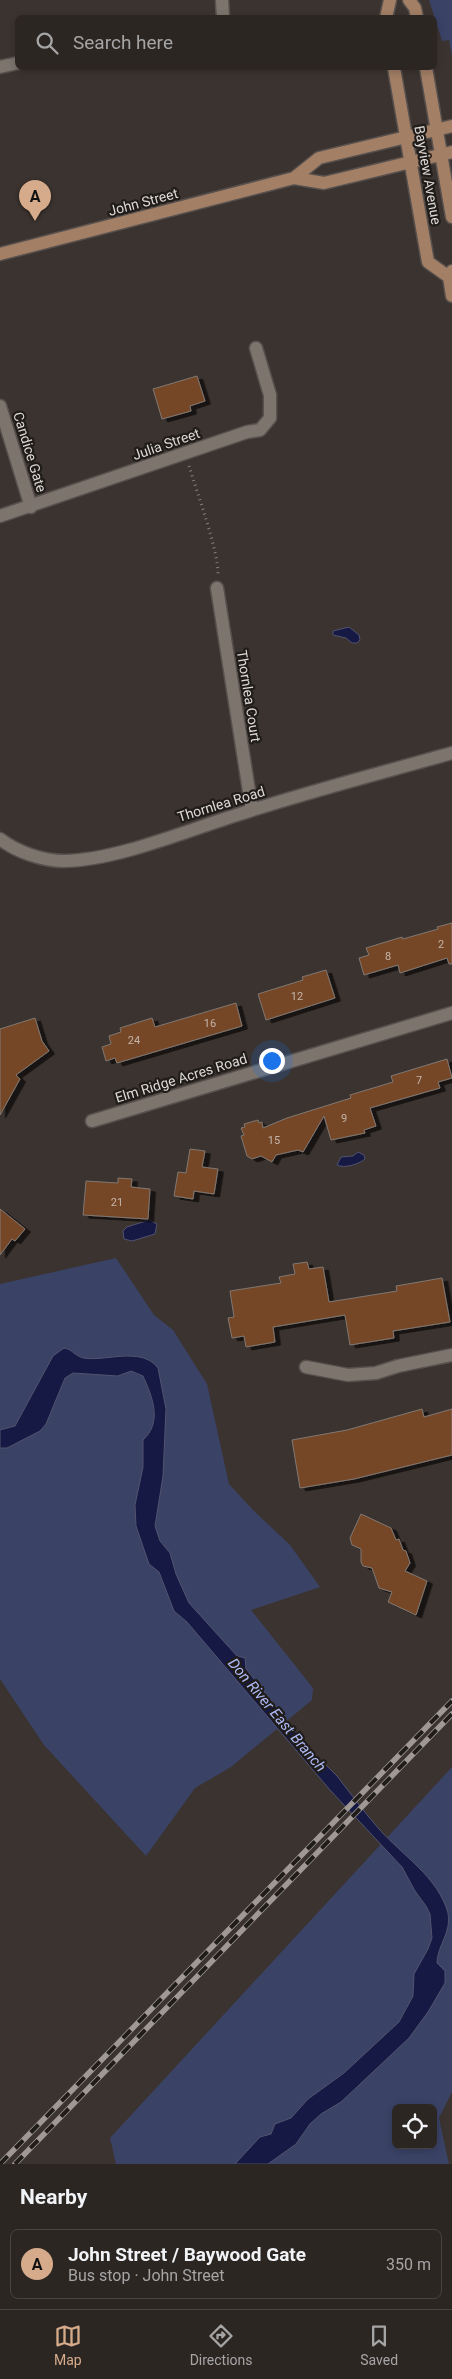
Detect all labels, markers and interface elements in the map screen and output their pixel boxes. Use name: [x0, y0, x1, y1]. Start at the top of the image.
search box: [15, 15, 437, 70]
icon: search: [33, 29, 61, 57]
text: Search here: [73, 31, 173, 54]
street label: Bayview Avenue: [411, 124, 445, 226]
pin: A: [19, 180, 51, 221]
street label: John Street: [106, 185, 180, 219]
street label: Candice Gate: [10, 410, 50, 494]
street label: Julia Street: [130, 425, 202, 463]
street label: Thornlea Court: [234, 649, 264, 744]
street label: Thornlea Road: [175, 783, 267, 825]
house number: 2: [438, 938, 444, 951]
house number: 8: [385, 950, 391, 963]
house number: 12: [291, 990, 303, 1003]
house number: 16: [204, 1017, 216, 1030]
house number: 24: [128, 1034, 140, 1047]
your location: [259, 1048, 285, 1074]
street label: Elm Ridge Acres Road: [113, 1050, 249, 1106]
house number: 7: [416, 1074, 422, 1087]
house number: 9: [341, 1112, 347, 1125]
house number: 15: [268, 1134, 280, 1147]
house number: 21: [111, 1196, 123, 1209]
water label: Don River East Branch: [224, 1655, 330, 1775]
map controls: [392, 2104, 437, 2149]
button: locate: [392, 2104, 437, 2149]
text: Nearby: [20, 2185, 87, 2209]
text: John Street / Baywood Gate: [68, 2243, 306, 2266]
text: A: [32, 2255, 42, 2274]
text: 350 m: [386, 2255, 431, 2274]
text: Bus stop · John Street: [68, 2266, 224, 2285]
tab: Map: [54, 2322, 82, 2368]
tab: Directions: [190, 2322, 253, 2368]
tab: Saved: [360, 2322, 398, 2368]

